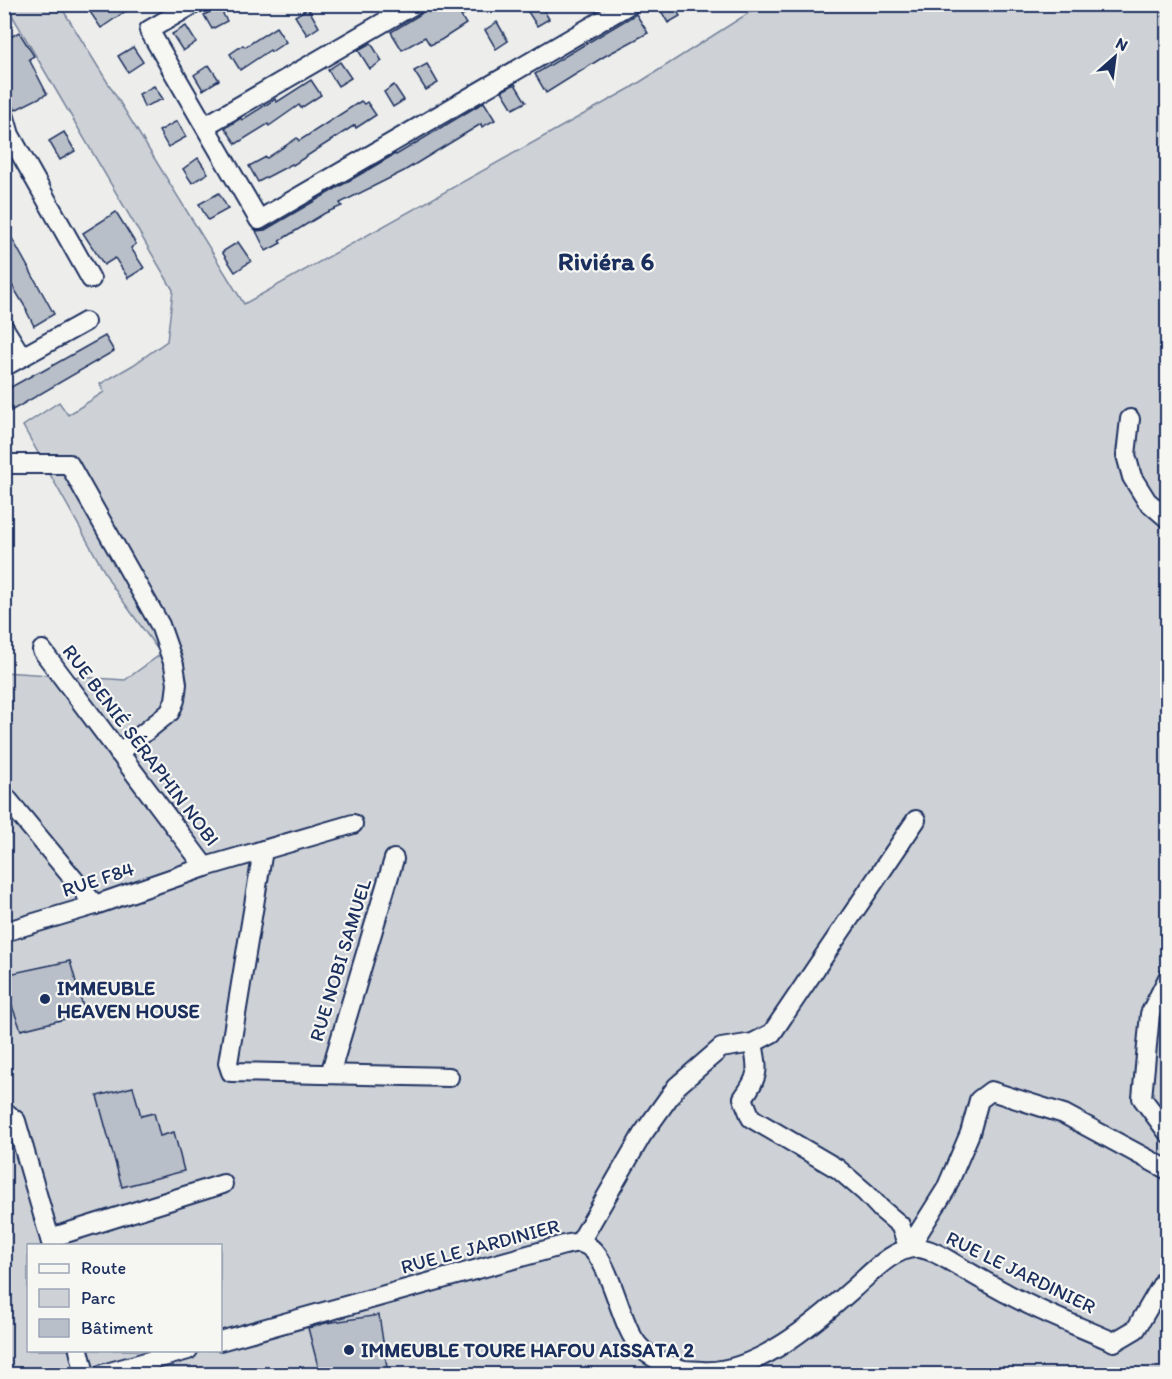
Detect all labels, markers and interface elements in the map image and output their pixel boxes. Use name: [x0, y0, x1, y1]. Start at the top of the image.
north arrow: [1085, 27, 1145, 87]
text: N: [1113, 33, 1131, 55]
district label: Riviéra 6: [558, 245, 654, 277]
street label: RUE BENIÉ SÉRAPHIN NOBI: [57, 640, 225, 850]
street label: RUE F84: [59, 856, 137, 902]
street label: RUE NOBI SAMUEL: [304, 876, 376, 1044]
place label: IMMEUBLE HEAVEN HOUSE: [57, 976, 199, 1023]
marker: IMMEUBLE HEAVEN HOUSE: [38, 992, 52, 1006]
street label: RUE LE JARDINIER: [398, 1213, 562, 1279]
street label: RUE LE JARDINIER: [942, 1225, 1100, 1319]
legend: [27, 1244, 222, 1352]
text: Route: [81, 1257, 126, 1279]
text: Parc: [81, 1287, 115, 1309]
text: Bâtiment: [81, 1317, 154, 1339]
place label: IMMEUBLE TOURE HAFOU AISSATA 2: [361, 1338, 695, 1362]
marker: IMMEUBLE TOURE HAFOU AISSATA 2: [342, 1343, 356, 1357]

